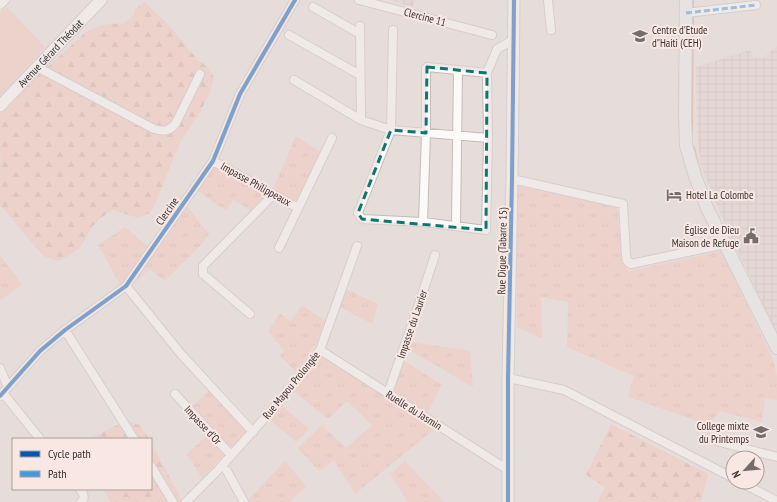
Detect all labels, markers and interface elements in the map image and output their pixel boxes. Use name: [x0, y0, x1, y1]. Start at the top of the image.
street label: Clercine 11: [402, 5, 448, 29]
street label: Avenue Gérard Théodat: [15, 16, 86, 90]
place label: Centre d'Etude d"Haiti (CEH): [652, 23, 708, 50]
school or university icon: Centre d'Etude d"Haiti (CEH): [631, 27, 649, 45]
street label: Impasse Philippeaux: [218, 159, 294, 209]
hotel icon: Hotel La Colombe: [665, 186, 683, 204]
place label: Hotel La Colombe: [686, 188, 754, 202]
street label: Clercine: [152, 194, 182, 228]
street label: Rue Digue (Tabarre 15): [494, 207, 510, 295]
place label: Église de Dieu Maison de Refuge: [672, 223, 739, 250]
public building icon: Église de Dieu Maison de Refuge: [742, 227, 760, 245]
street label: Impasse du Laurier: [394, 288, 430, 360]
street label: Rue Mapou Prolongée: [259, 348, 323, 422]
street label: Ruelle du Jasmin: [383, 387, 445, 433]
street label: Impasse d'Or: [181, 402, 225, 448]
place label: College mixte du Printemps: [697, 419, 749, 446]
school or university icon: College mixte du Printemps: [752, 423, 770, 441]
legend: [12, 438, 152, 490]
text: Cycle path: [48, 446, 91, 461]
north arrow: [725, 450, 765, 490]
text: Path: [48, 466, 66, 481]
text: N: [728, 469, 744, 480]

